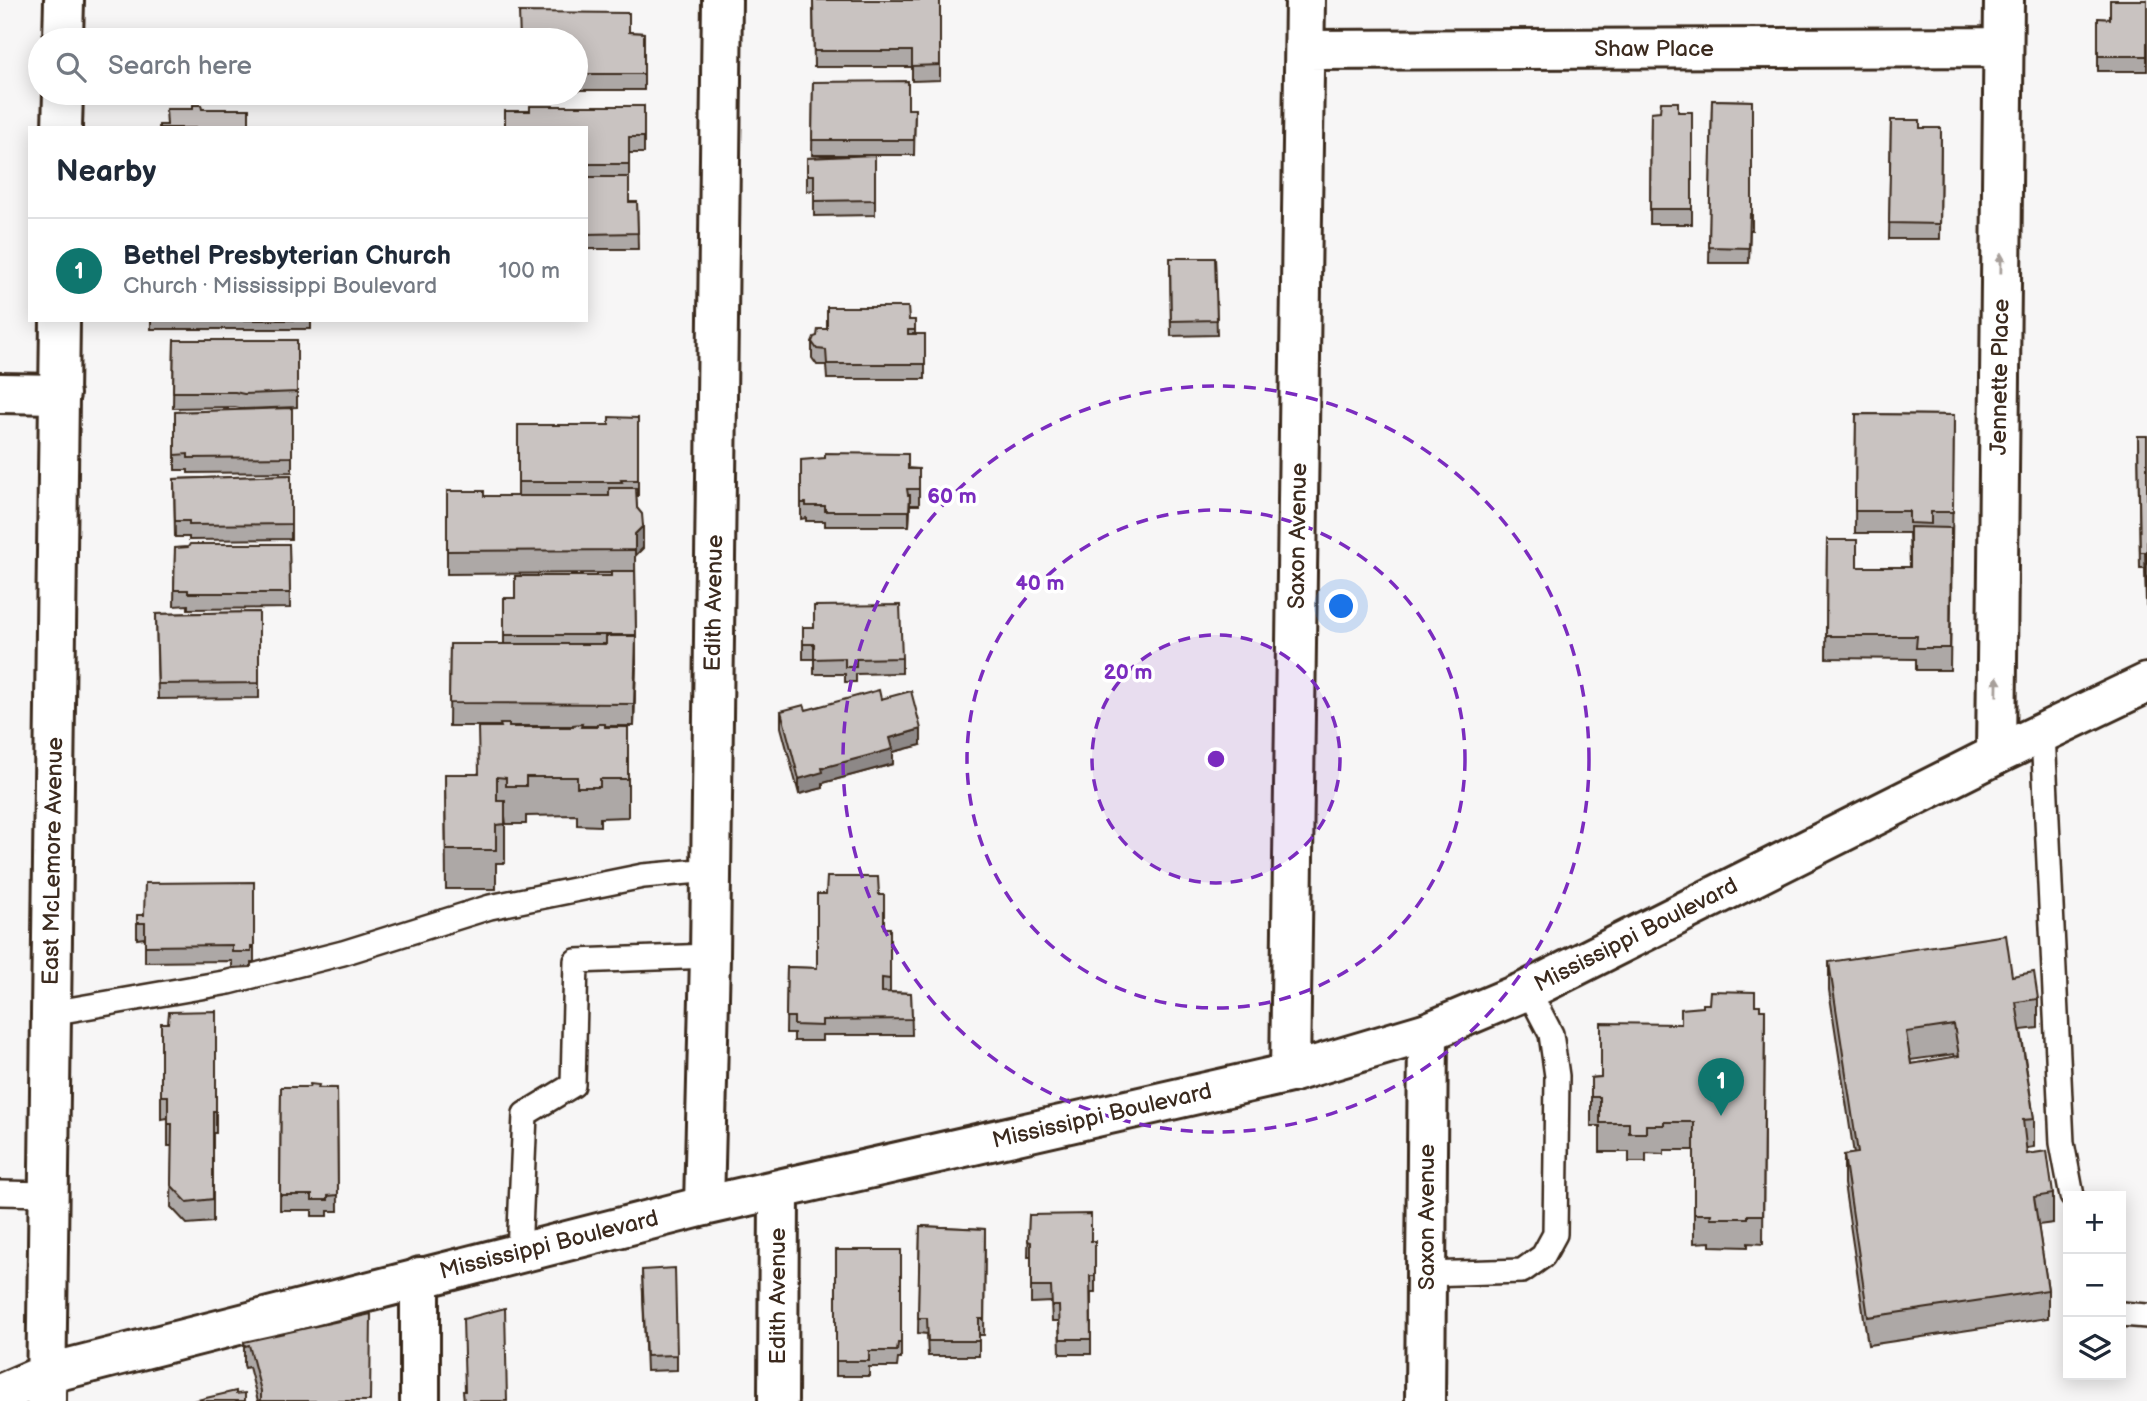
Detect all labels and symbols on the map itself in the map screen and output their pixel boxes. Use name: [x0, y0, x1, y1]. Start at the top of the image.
street label: Shaw Place: [1594, 35, 1714, 63]
one-way arrow: [1995, 252, 2007, 274]
street label: Jennette Place: [1985, 299, 2015, 455]
street label: Saxon Avenue: [1283, 463, 1313, 609]
text: 60 m: [927, 484, 977, 509]
street label: Edith Avenue: [699, 534, 729, 672]
text: 40 m: [1015, 571, 1065, 596]
your location: [1324, 589, 1358, 623]
text: 20 m: [1104, 660, 1152, 685]
one-way arrow: [1991, 675, 2002, 697]
street label: East McLemore Avenue: [37, 737, 69, 985]
centre of rings: [1204, 747, 1228, 771]
street label: Mississippi Boulevard: [1530, 872, 1742, 998]
pin: 1: [1698, 1058, 1744, 1116]
street label: Mississippi Boulevard: [989, 1077, 1215, 1155]
street label: Saxon Avenue: [1413, 1144, 1441, 1290]
street label: Mississippi Boulevard: [437, 1204, 661, 1286]
street label: Edith Avenue: [764, 1228, 792, 1364]

